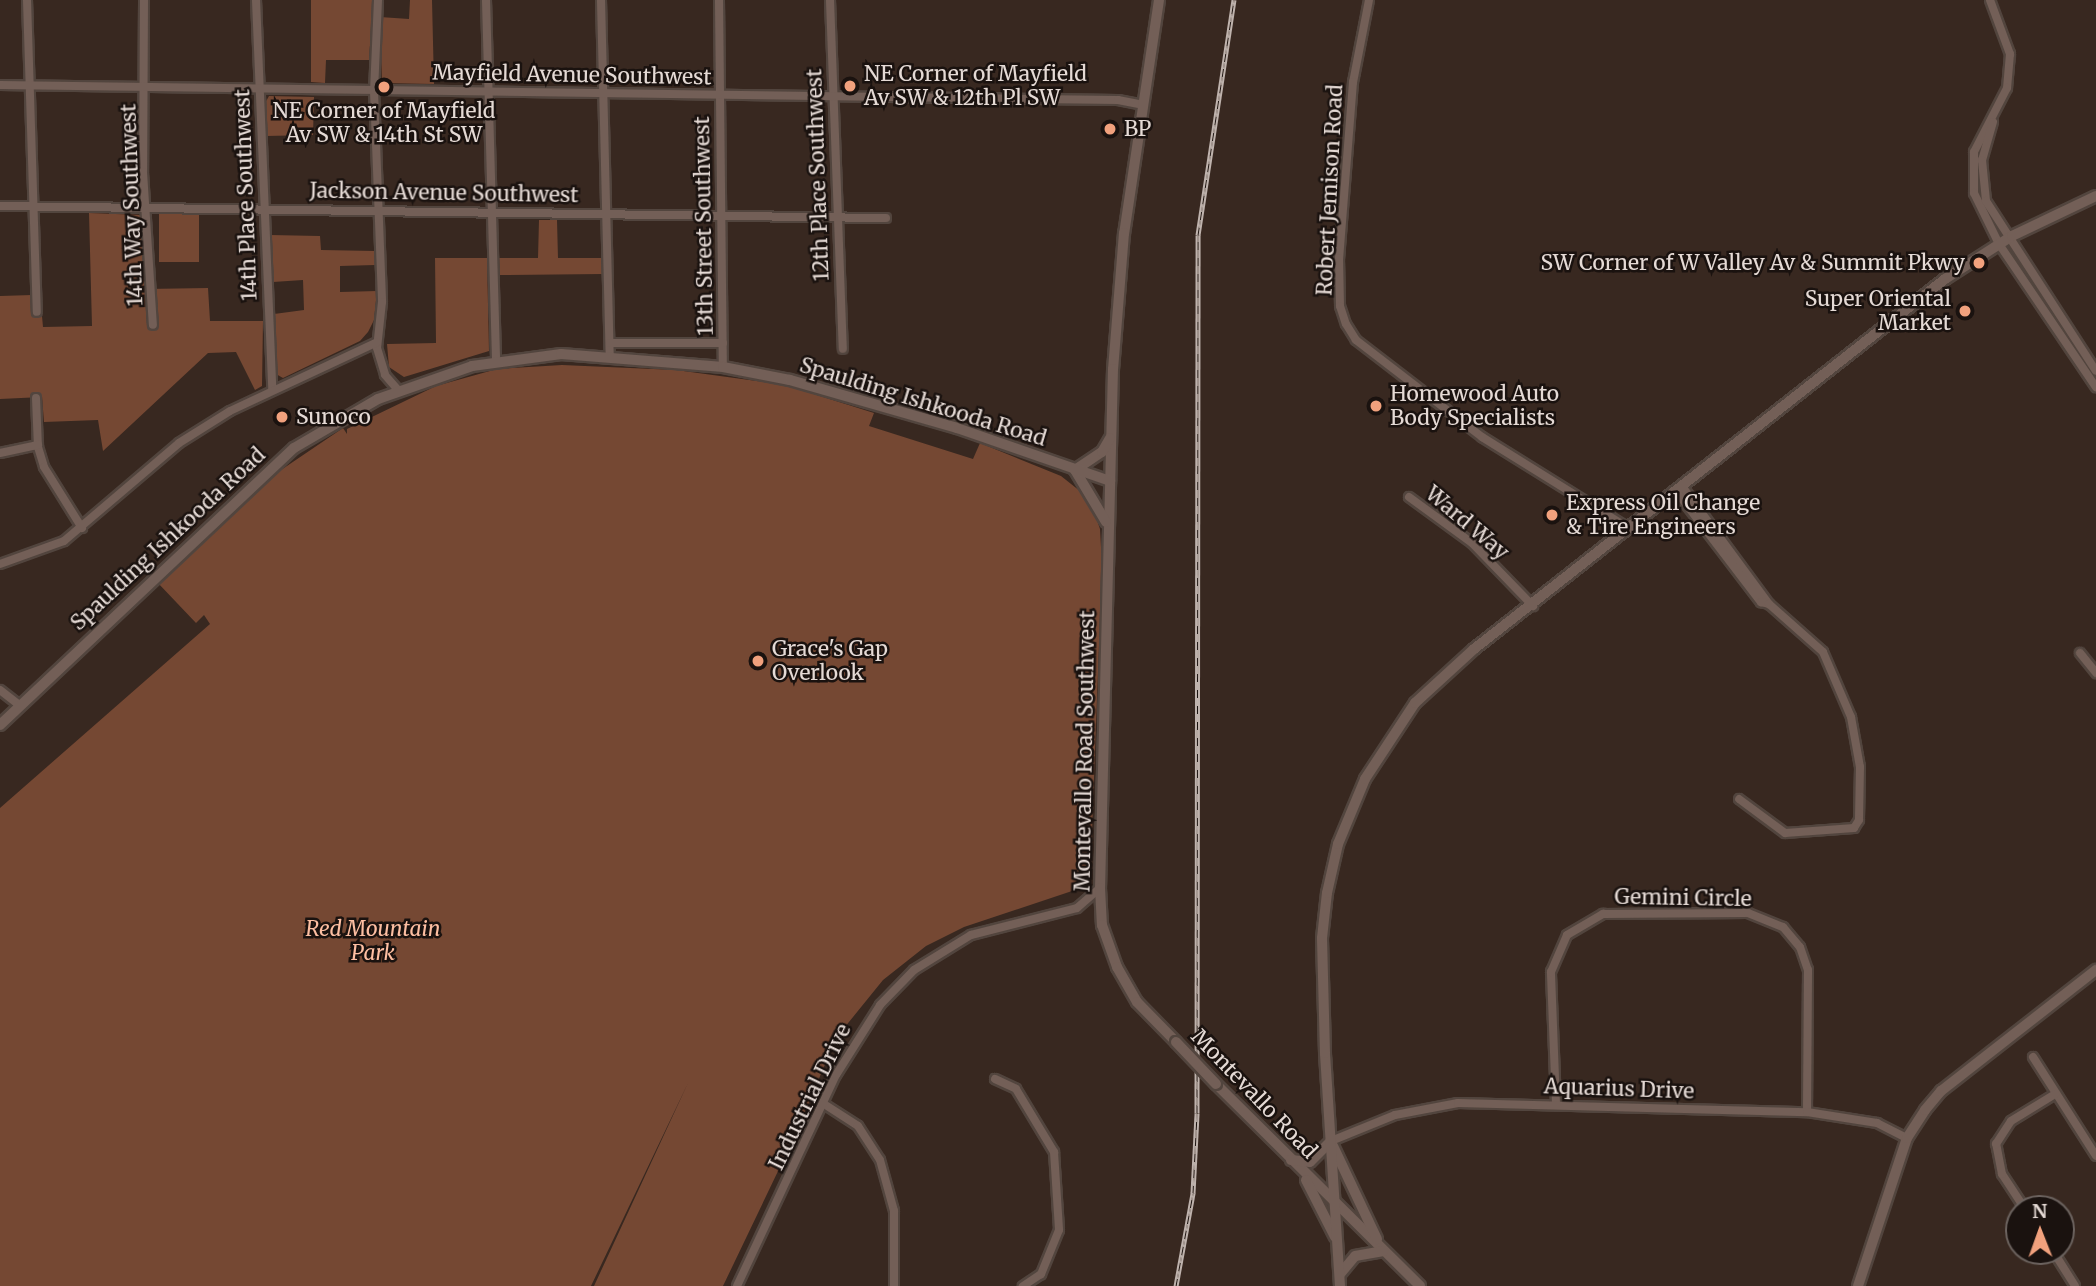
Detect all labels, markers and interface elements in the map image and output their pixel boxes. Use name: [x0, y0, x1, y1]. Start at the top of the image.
street label: Mayfield Avenue Southwest: [432, 60, 712, 90]
place label: NE Corner of Mayfield Av SW & 12th Pl SW: [864, 61, 1087, 111]
street label: 12th Place Southwest: [802, 68, 834, 282]
marker: NE Corner of Mayfield Av SW & 12th Pl SW: [842, 78, 858, 94]
marker: NE Corner of Mayfield Av SW & 14th St SW: [376, 79, 392, 95]
street label: Robert Jemison Road: [1312, 84, 1348, 296]
street label: 14th Place Southwest: [230, 89, 262, 301]
place label: NE Corner of Mayfield Av SW & 14th St SW: [273, 98, 495, 148]
street label: 14th Way Southwest: [116, 103, 148, 307]
street label: 13th Street Southwest: [689, 116, 719, 336]
place label: BP: [1124, 116, 1151, 142]
marker: BP: [1102, 121, 1118, 137]
street label: Jackson Avenue Southwest: [309, 178, 579, 208]
place label: SW Corner of W Valley Av & Summit Pkwy: [1541, 250, 1965, 276]
marker: SW Corner of W Valley Av & Summit Pkwy: [1971, 255, 1987, 271]
place label: Super Oriental Market: [1805, 286, 1951, 336]
marker: Super Oriental Market: [1957, 303, 1973, 319]
street label: Spaulding Ishkooda Road: [797, 352, 1049, 452]
place label: Homewood Auto Body Specialists: [1390, 381, 1559, 431]
marker: Homewood Auto Body Specialists: [1368, 398, 1384, 414]
place label: Sunoco: [296, 404, 371, 430]
marker: Sunoco: [274, 409, 290, 425]
street label: Spaulding Ishkooda Road: [66, 442, 270, 636]
street label: Ward Way: [1420, 481, 1514, 565]
place label: Express Oil Change & Tire Engineers: [1566, 490, 1760, 540]
marker: Express Oil Change & Tire Engineers: [1544, 507, 1560, 523]
street label: Montevallo Road Southwest: [1070, 610, 1100, 892]
place label: Grace's Gap Overlook: [772, 636, 888, 686]
marker: Grace's Gap Overlook: [750, 653, 766, 669]
street label: Gemini Circle: [1614, 884, 1752, 912]
park label: Red Mountain Park: [306, 916, 440, 966]
street label: Industrial Drive: [764, 1020, 856, 1174]
street label: Montevallo Road: [1186, 1024, 1322, 1164]
street label: Aquarius Drive: [1543, 1074, 1695, 1104]
north arrow: [2005, 1195, 2075, 1265]
text: N: [2032, 1199, 2047, 1223]

